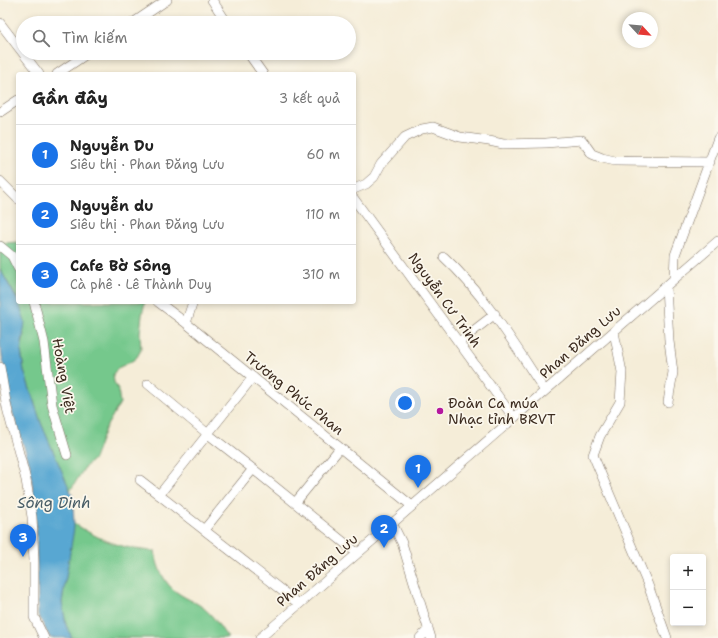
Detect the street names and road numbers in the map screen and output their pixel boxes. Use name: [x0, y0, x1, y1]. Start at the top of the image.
street label: Nguyễn Cư Trinh: [405, 249, 485, 351]
street label: Phan Đăng Lưu: [535, 302, 625, 382]
street label: Hoàng Việt: [49, 337, 79, 415]
street label: Trương Phúc Phan: [241, 347, 348, 439]
street label: Phan Đăng Lưu: [272, 530, 362, 610]

